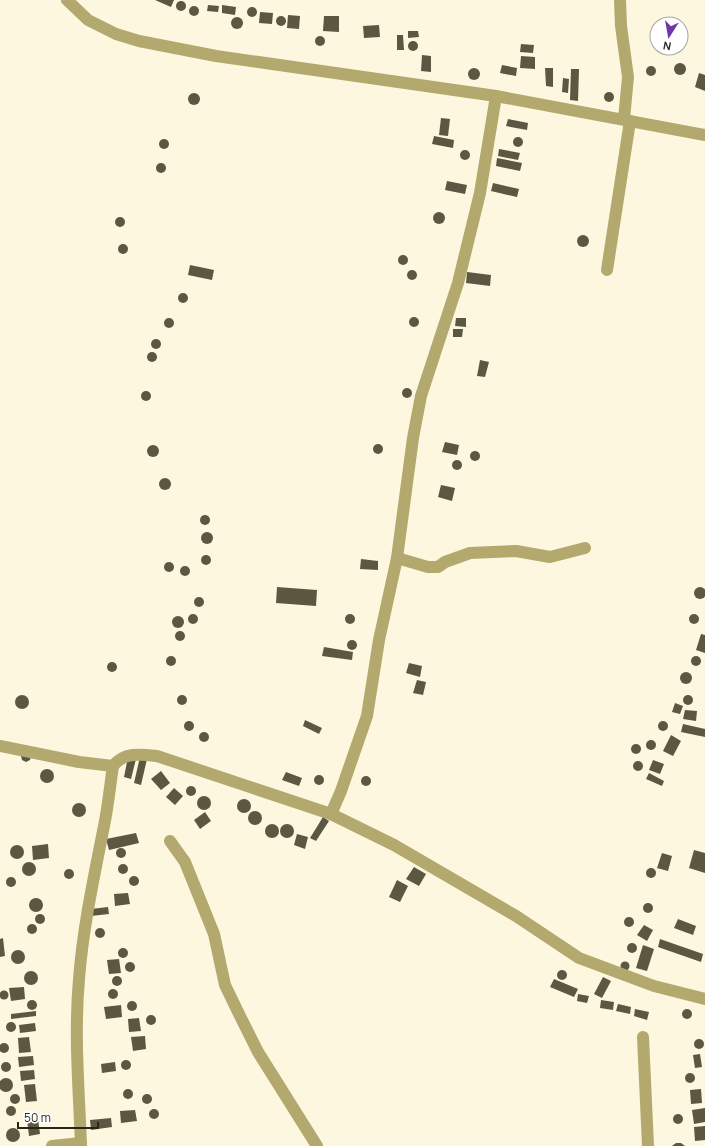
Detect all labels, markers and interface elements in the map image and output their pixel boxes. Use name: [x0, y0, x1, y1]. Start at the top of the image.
north arrow: [649, 16, 689, 56]
text: N: [662, 38, 672, 54]
scale bar: [18, 1104, 98, 1130]
text: 50 m: [24, 1109, 51, 1126]

